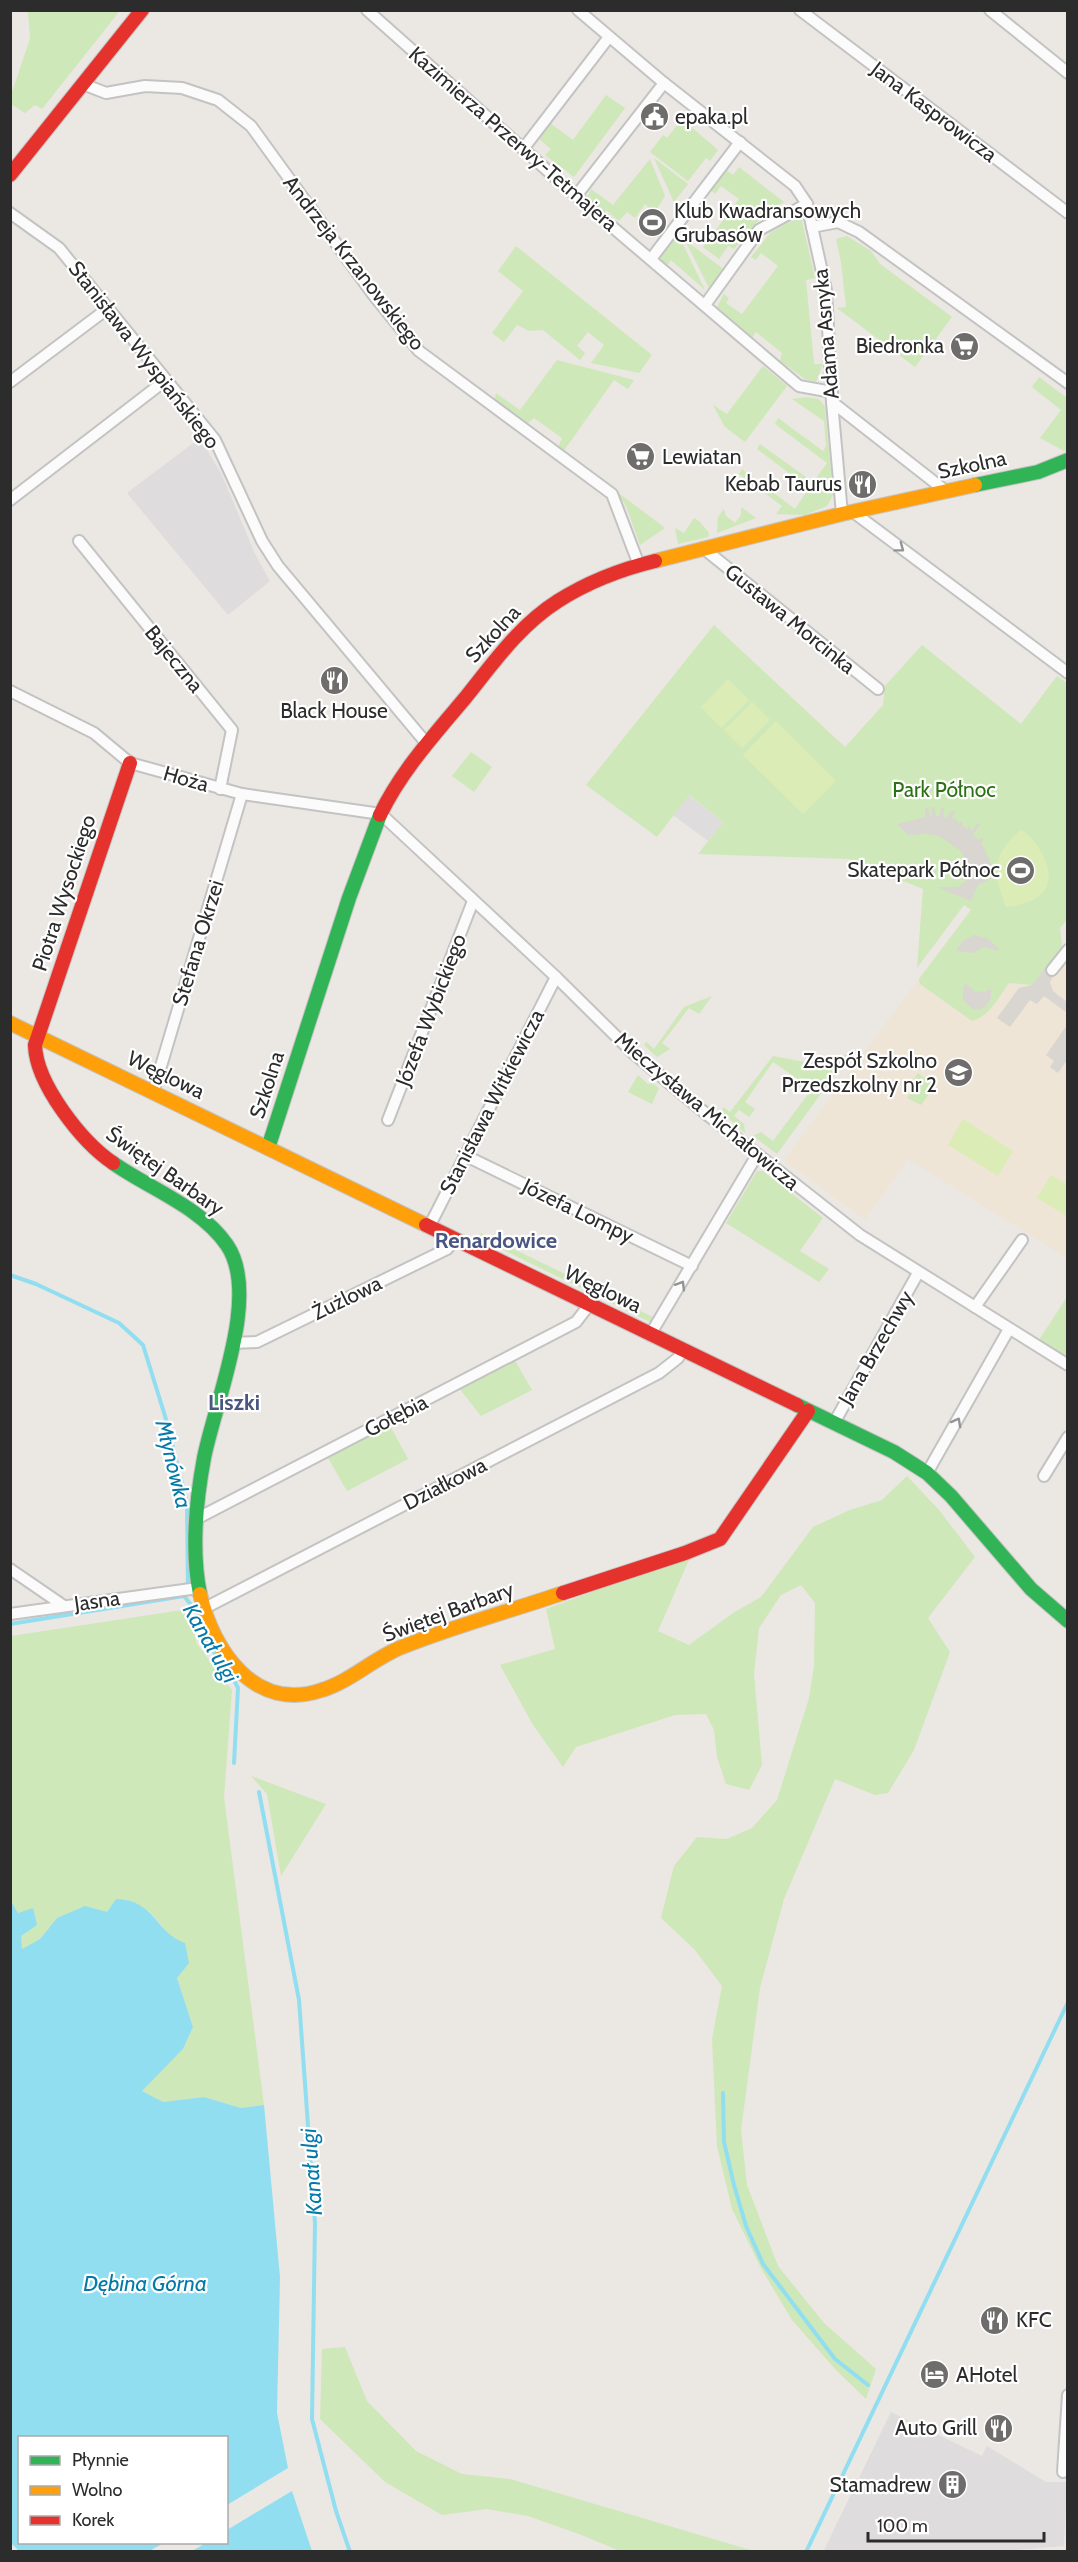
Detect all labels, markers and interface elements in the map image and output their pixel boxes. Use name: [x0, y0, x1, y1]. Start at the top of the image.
street label: Kazimierza Przerwy-Tetmajera: [403, 41, 623, 237]
street label: Jana Kasprowicza: [866, 56, 1002, 167]
public building icon: epaka.pl: [638, 101, 670, 133]
place label: epaka.pl: [675, 104, 748, 129]
street label: Andrzeja Krzanowskiego: [278, 170, 430, 356]
place label: Klub Kwadransowych Grubasów: [674, 198, 861, 247]
sports icon: Klub Kwadransowych Grubasów: [637, 207, 669, 239]
street label: Stanisława Wyspiańskiego: [63, 256, 225, 453]
street label: Adama Asnyka: [807, 268, 844, 400]
supermarket icon: Biedronka: [949, 330, 981, 362]
place label: Biedronka: [856, 333, 944, 358]
supermarket icon: Lewiatan: [625, 441, 657, 473]
place label: Lewiatan: [662, 444, 742, 469]
street label: Szkolna: [935, 445, 1008, 484]
restaurant icon: Kebab Taurus: [847, 468, 879, 500]
place label: Kebab Taurus: [725, 471, 842, 496]
one-way arrow: [893, 540, 904, 551]
street label: Gustawa Morcinka: [720, 558, 860, 679]
street label: Szkolna: [460, 600, 525, 667]
street label: Bajeczna: [139, 620, 209, 698]
restaurant icon: Black House: [318, 664, 350, 696]
place label: Black House: [280, 698, 388, 723]
street label: Hoża: [161, 760, 212, 797]
park label: Park Północ: [892, 777, 996, 802]
street label: Piotra Wysockiego: [26, 812, 101, 974]
sports icon: Skatepark Północ: [1005, 854, 1037, 886]
place label: Skatepark Północ: [847, 857, 1000, 882]
street label: Stefana Okrzei: [167, 877, 228, 1009]
street label: Józefa Wybickiego: [390, 930, 471, 1090]
street label: Stanisława Witkiewicza: [434, 1005, 549, 1198]
street label: Mieczysława Michałowicza: [610, 1026, 805, 1195]
street label: Węglowa: [124, 1045, 209, 1104]
street label: Szkolna: [244, 1048, 289, 1122]
place label: Zespół Szkolno Przedszkolny nr 2: [782, 1048, 937, 1097]
school or university icon: Zespół Szkolno Przedszkolny nr 2: [942, 1057, 974, 1089]
street label: Świętej Barbary: [101, 1121, 229, 1221]
street label: Józefa Lompy: [518, 1172, 638, 1248]
district label: Renardowice: [435, 1227, 557, 1254]
street label: Węglowa: [561, 1259, 646, 1318]
street label: Żużlowa: [308, 1270, 385, 1325]
one-way arrow: [673, 1281, 685, 1291]
street label: Jana Brzechwy: [832, 1286, 919, 1410]
district label: Liszki: [208, 1389, 260, 1416]
street label: Gołębia: [360, 1389, 431, 1442]
water label: Młynówka: [149, 1416, 198, 1511]
one-way arrow: [949, 1418, 961, 1428]
street label: Działkowa: [399, 1452, 491, 1515]
street label: Świętej Barbary: [379, 1576, 518, 1648]
street label: Jasna: [72, 1585, 121, 1616]
water label: Kanał ulgi: [177, 1599, 244, 1688]
water label: Kanał ulgi: [295, 2127, 328, 2217]
water label: Dębina Górna: [83, 2270, 207, 2297]
restaurant icon: KFC: [979, 2304, 1011, 2336]
place label: KFC: [1016, 2307, 1052, 2332]
hotel icon: AHotel: [919, 2359, 951, 2391]
place label: AHotel: [956, 2362, 1018, 2387]
restaurant icon: Auto Grill: [982, 2412, 1014, 2444]
place label: Auto Grill: [895, 2415, 977, 2440]
legend: [18, 2436, 228, 2544]
text: Płynnie: [72, 2449, 129, 2471]
building icon: Stamadrew: [936, 2469, 968, 2501]
place label: Stamadrew: [829, 2472, 931, 2497]
text: Wolno: [72, 2479, 123, 2501]
scale bar: [868, 2505, 1044, 2543]
text: Korek: [72, 2509, 115, 2531]
text: 100 m: [877, 2515, 928, 2537]

